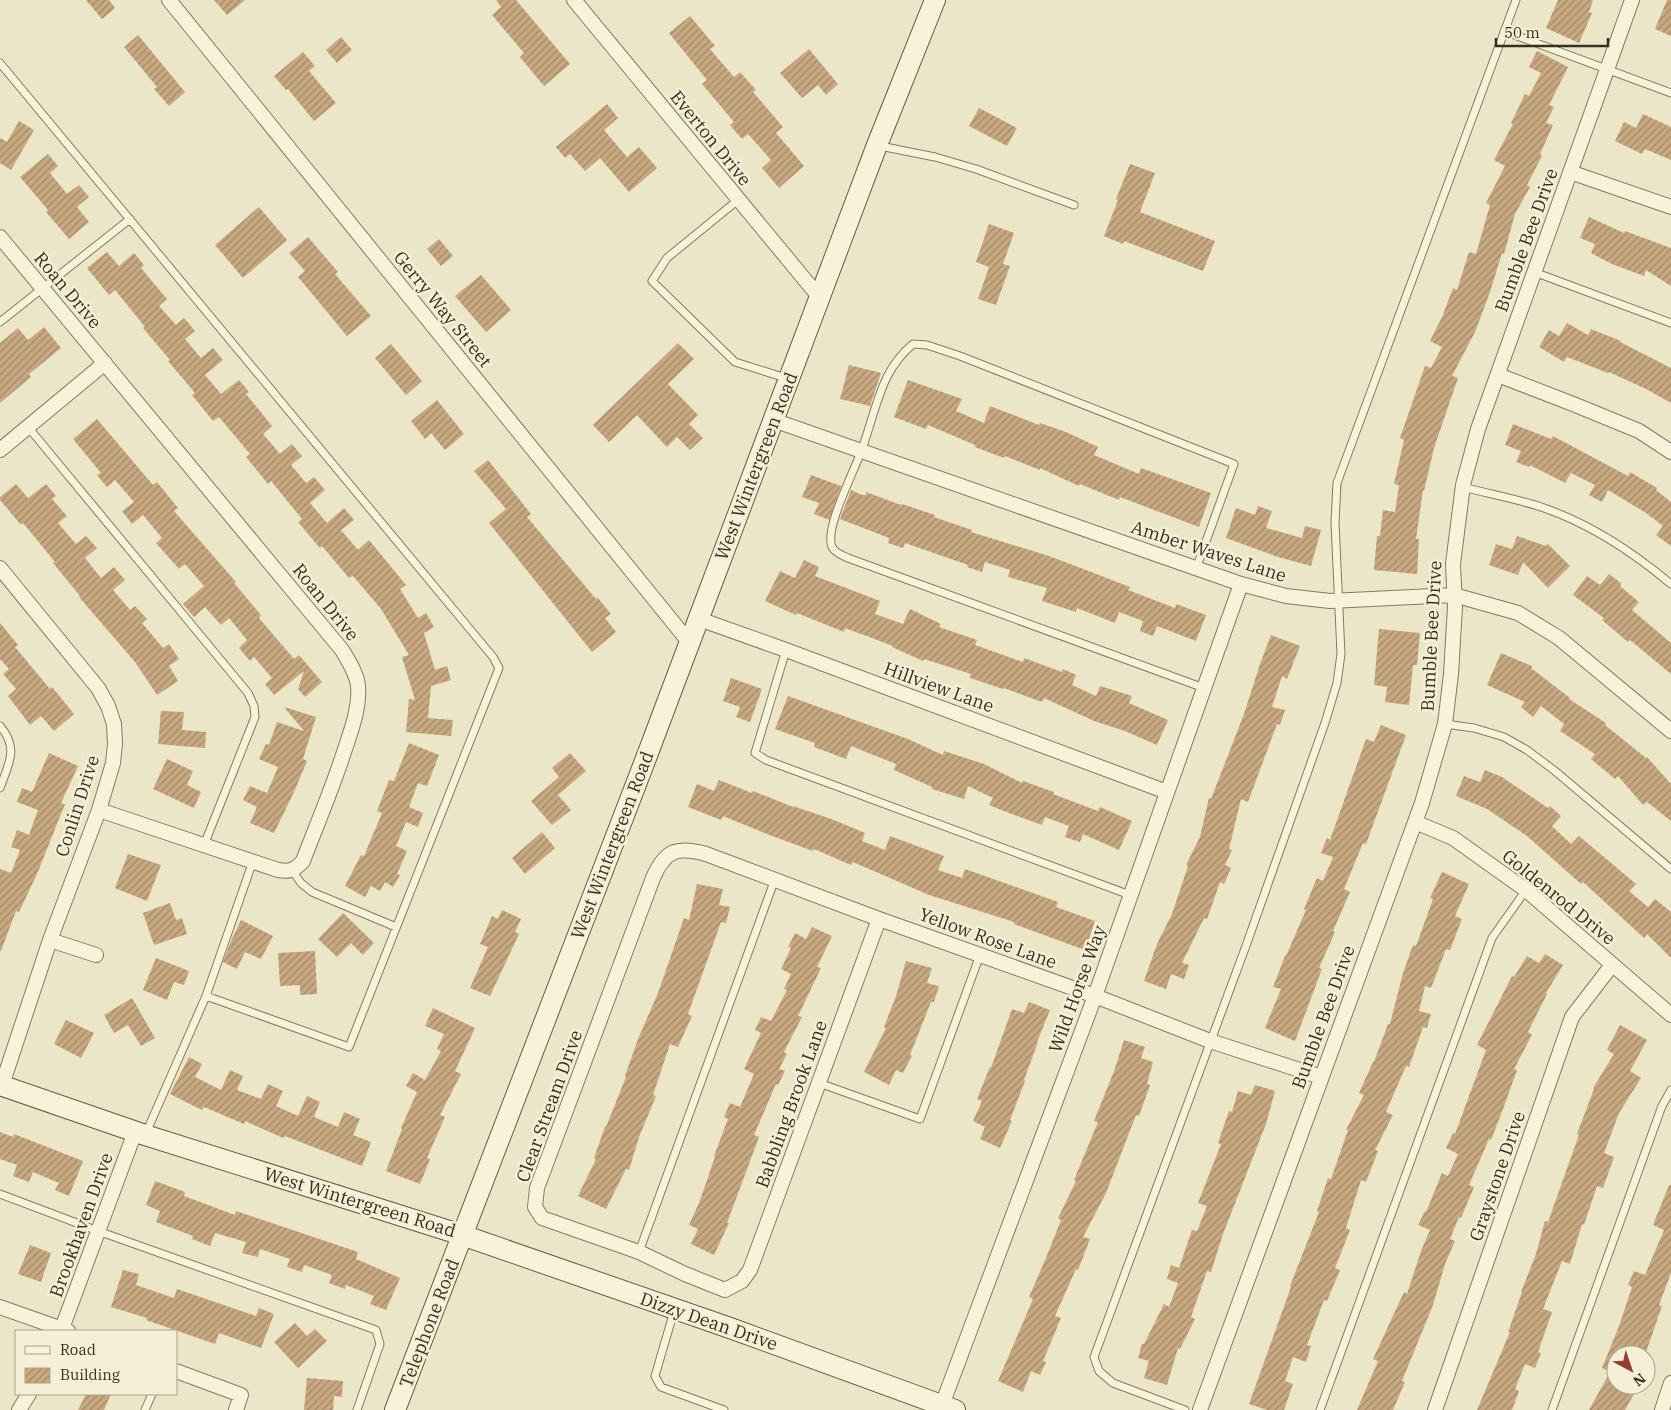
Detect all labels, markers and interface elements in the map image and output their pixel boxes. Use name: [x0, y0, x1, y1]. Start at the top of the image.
scale bar: [1496, 15, 1608, 47]
text: 50 m: [1504, 23, 1540, 42]
street label: Everton Drive: [665, 86, 757, 190]
street label: Bumble Bee Drive: [1489, 165, 1563, 315]
street label: Gerry Way Street: [389, 246, 497, 372]
street label: Roan Drive: [29, 247, 107, 333]
street label: West Wintergreen Road: [710, 369, 802, 563]
street label: Amber Waves Lane: [1128, 515, 1290, 587]
street label: Roan Drive: [288, 559, 364, 645]
street label: Bumble Bee Drive: [1416, 560, 1446, 712]
street label: Hillview Lane: [881, 656, 997, 718]
street label: West Wintergreen Road: [566, 748, 658, 942]
street label: Conlin Drive: [50, 752, 104, 860]
street label: Goldenrod Drive: [1498, 844, 1620, 950]
street label: Yellow Rose Lane: [916, 902, 1060, 974]
street label: Wild Horse Way: [1043, 922, 1111, 1056]
street label: Bumble Bee Drive: [1286, 942, 1360, 1092]
street label: Babbling Brook Lane: [750, 1017, 832, 1191]
street label: Clear Stream Drive: [511, 1027, 587, 1185]
street label: Graystone Drive: [1464, 1108, 1530, 1244]
street label: Brookhaven Drive: [44, 1150, 118, 1300]
street label: West Wintergreen Road: [261, 1162, 459, 1242]
street label: Telephone Road: [394, 1255, 464, 1391]
street label: Dizzy Dean Drive: [637, 1287, 781, 1355]
legend: [15, 1330, 178, 1395]
text: Road: [60, 1340, 96, 1359]
north arrow: [1606, 1345, 1656, 1395]
text: Building: [60, 1365, 120, 1384]
text: N: [1629, 1370, 1649, 1390]

